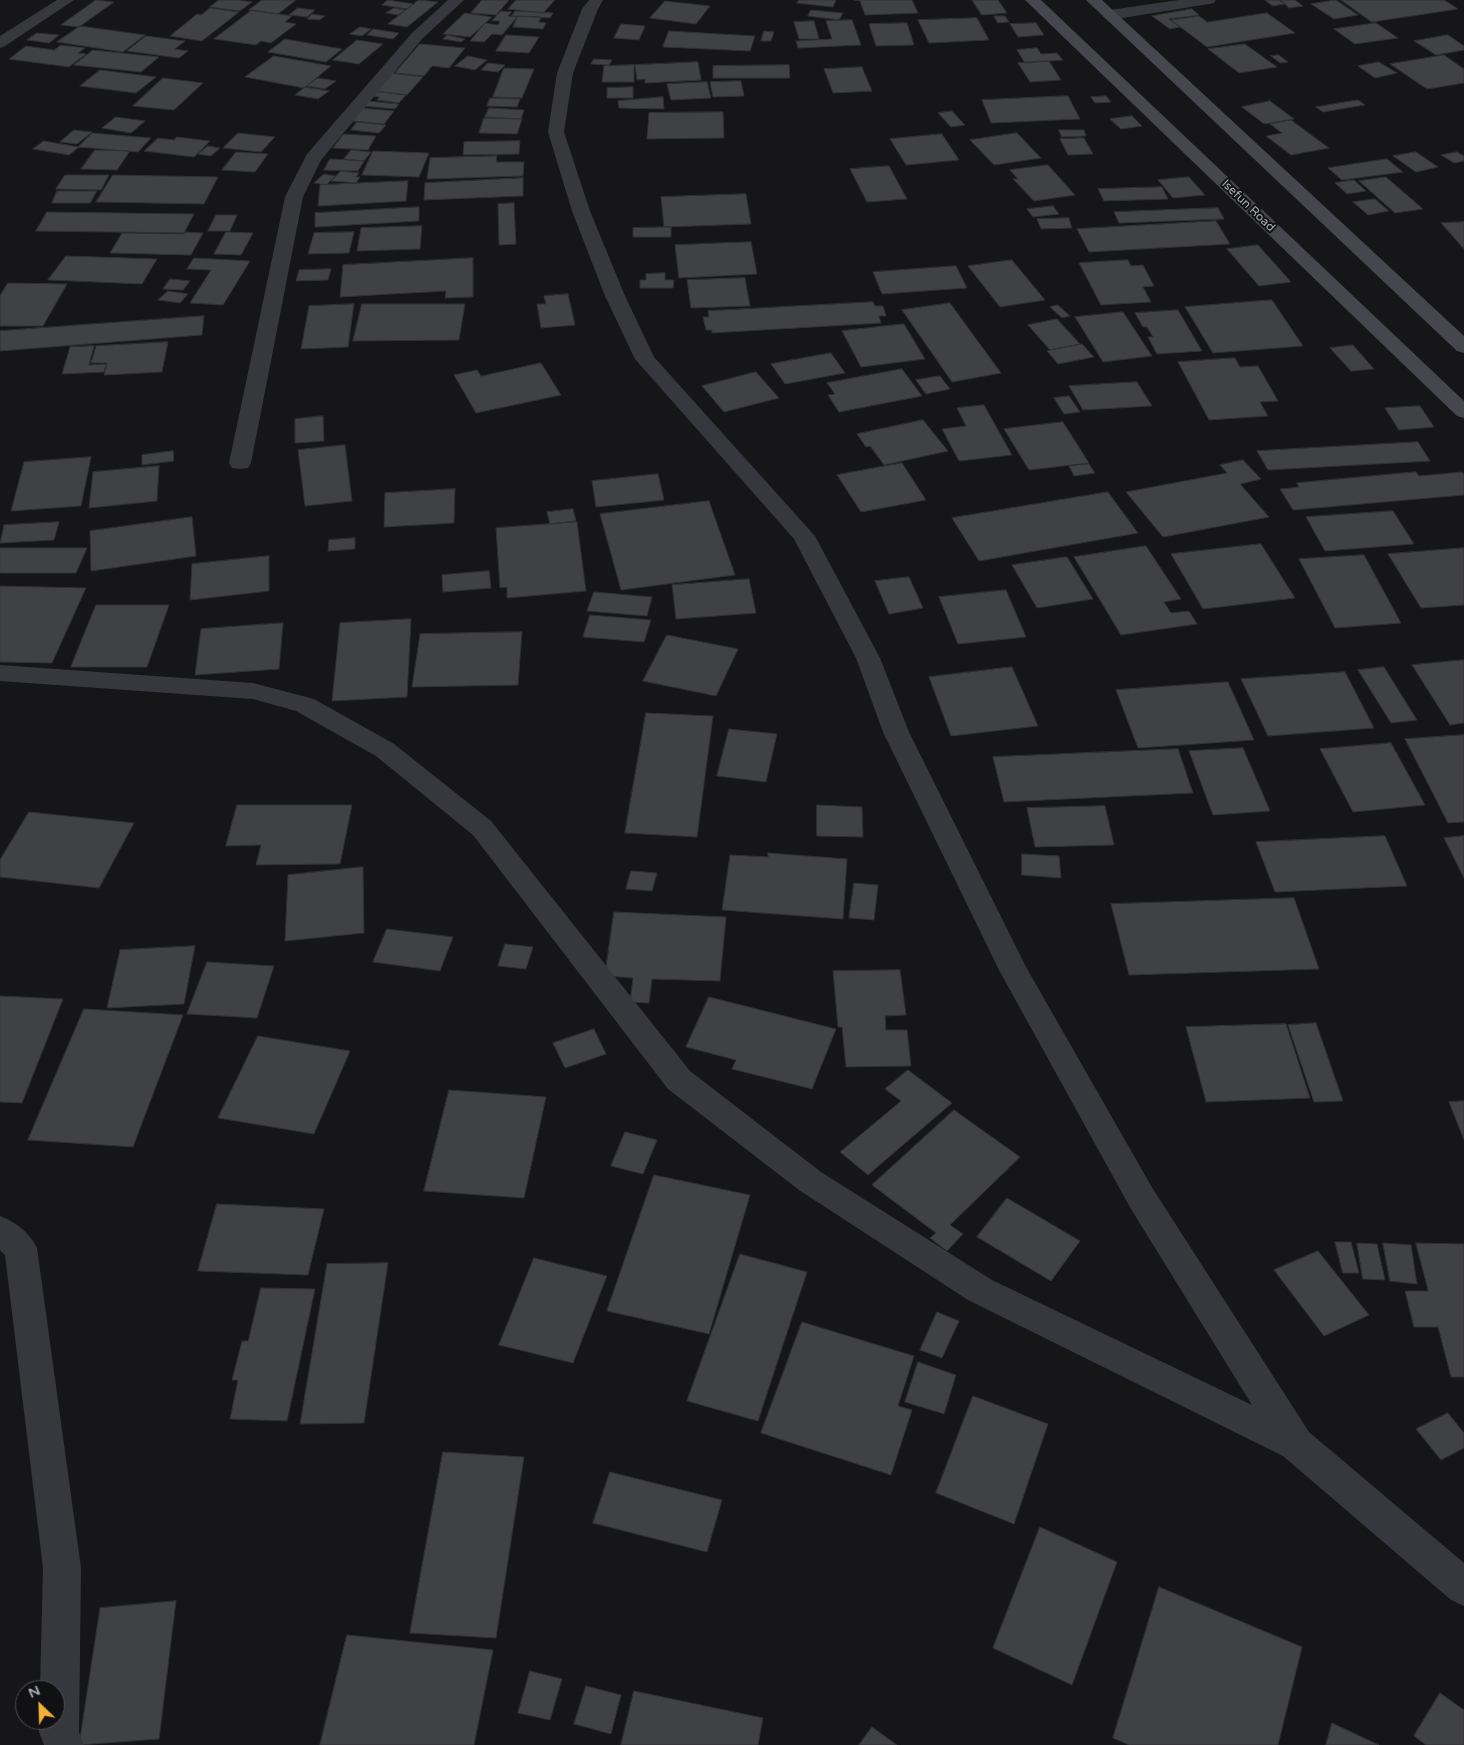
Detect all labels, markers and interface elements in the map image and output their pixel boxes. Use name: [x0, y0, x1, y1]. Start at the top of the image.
street label: Isefun Road: [1218, 177, 1278, 235]
north arrow: [15, 1680, 65, 1730]
text: N: [26, 1682, 43, 1702]

